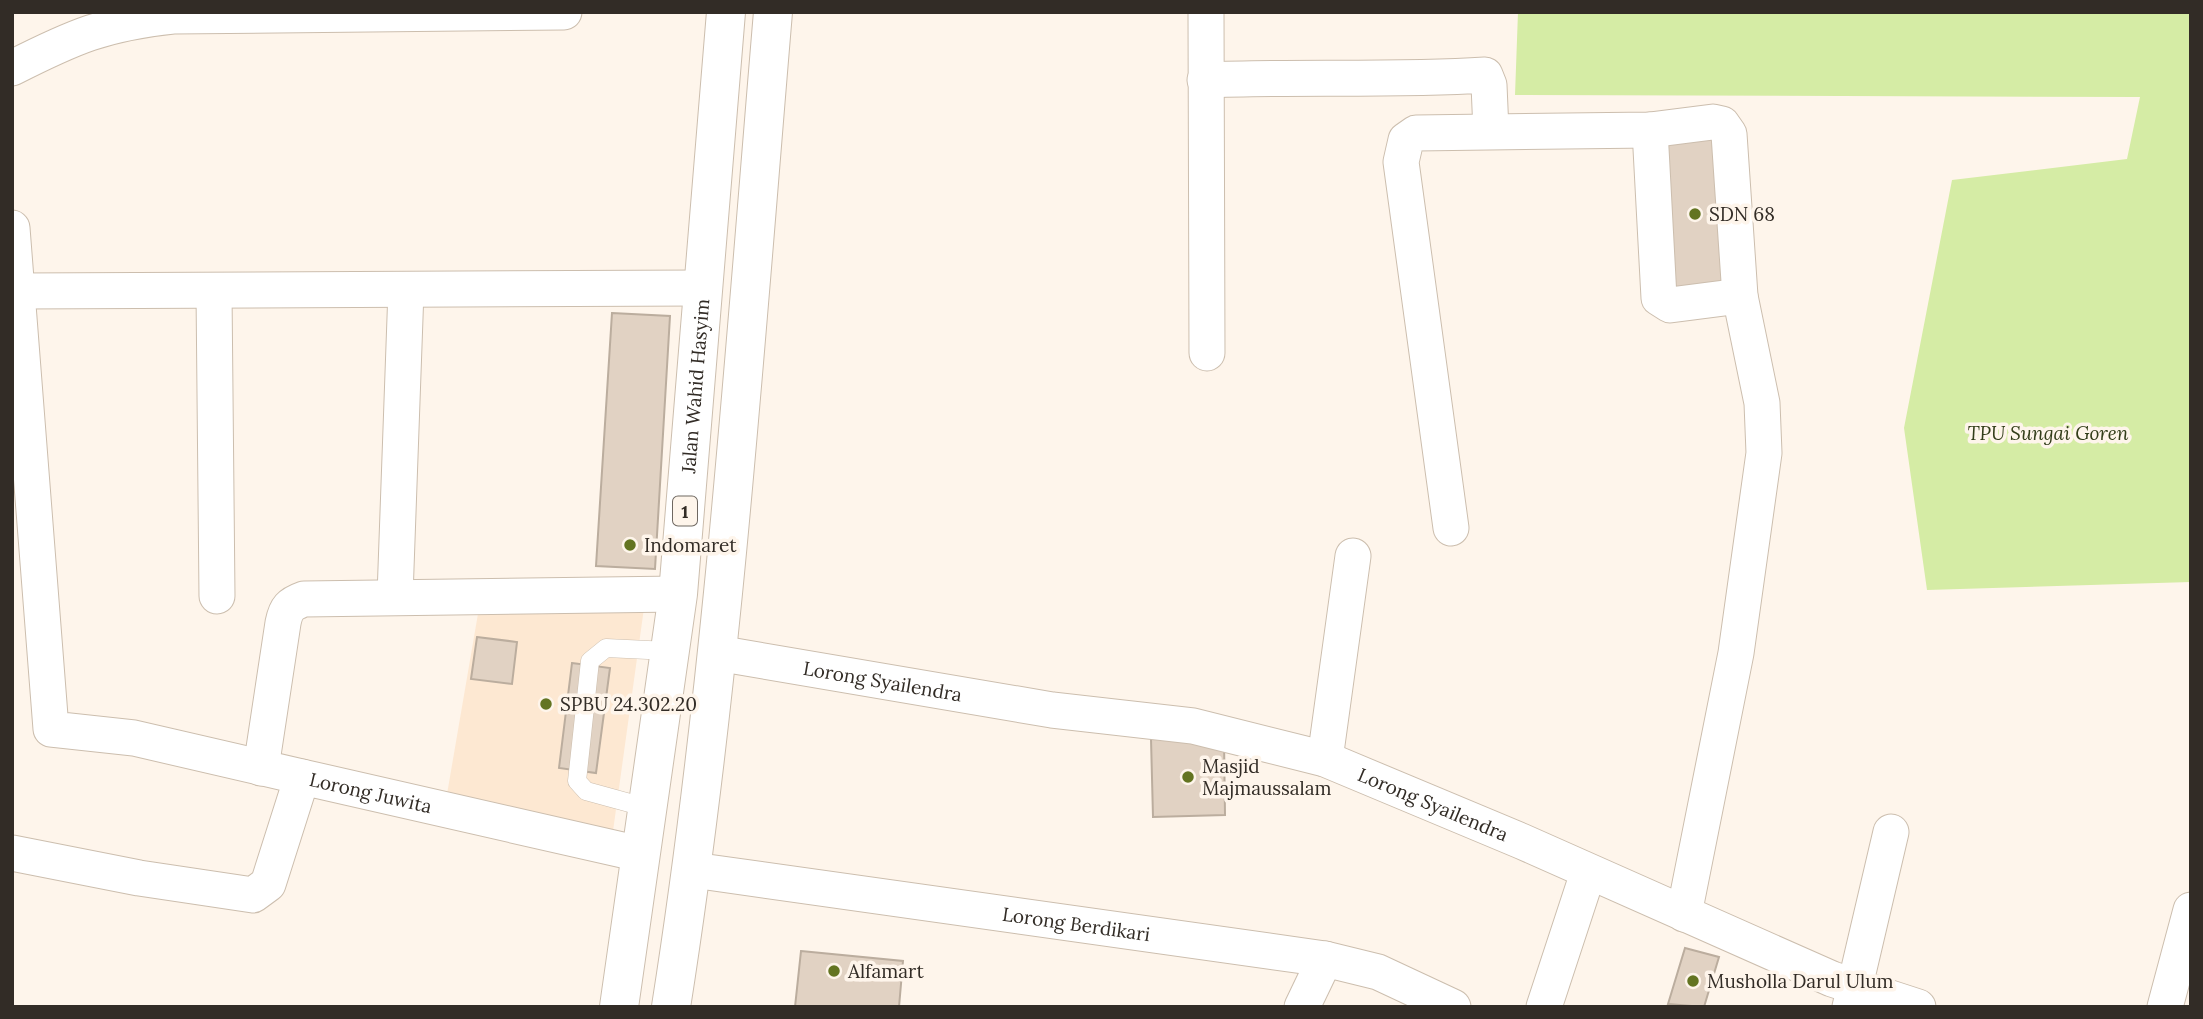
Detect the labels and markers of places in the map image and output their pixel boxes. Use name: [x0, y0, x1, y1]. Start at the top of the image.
place label: SDN 68: [1709, 202, 1775, 226]
marker: SDN 68: [1687, 206, 1703, 222]
place label: Indomaret: [644, 533, 737, 557]
marker: Indomaret: [622, 537, 638, 553]
place label: SPBU 24.302.20: [560, 692, 697, 716]
marker: SPBU 24.302.20: [538, 696, 554, 712]
place label: Masjid Majmaussalam: [1202, 754, 1332, 800]
marker: Masjid Majmaussalam: [1180, 769, 1196, 785]
place label: Alfamart: [847, 959, 924, 983]
marker: Alfamart: [826, 963, 842, 979]
place label: Musholla Darul Ulum: [1707, 969, 1894, 993]
marker: Musholla Darul Ulum: [1685, 973, 1701, 989]

